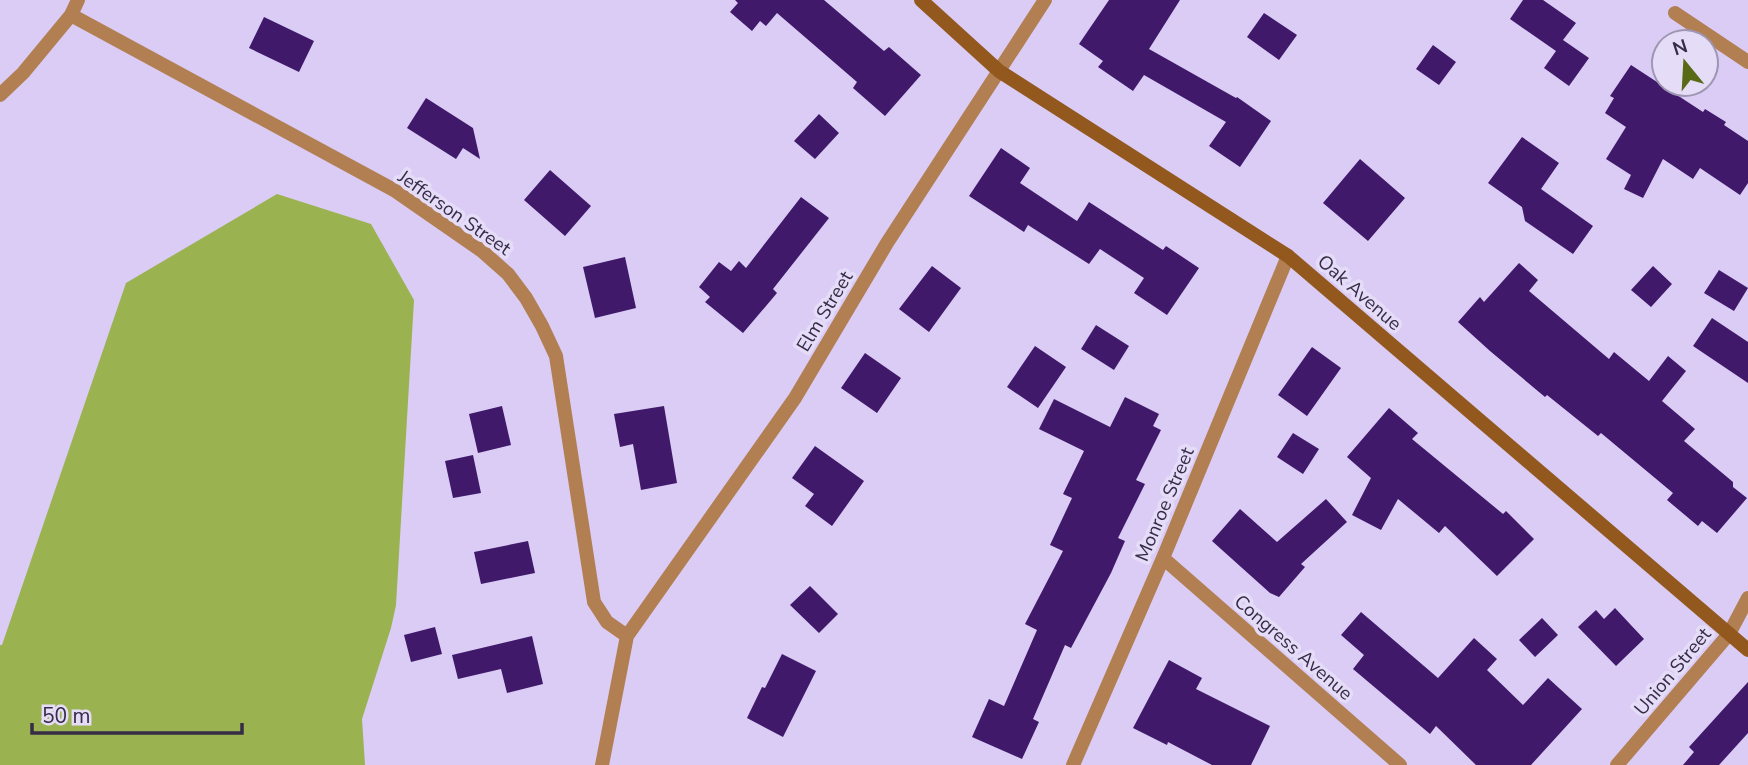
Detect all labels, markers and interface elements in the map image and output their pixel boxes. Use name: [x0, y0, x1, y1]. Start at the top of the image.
north arrow: [1650, 28, 1720, 98]
text: N: [1669, 33, 1691, 62]
street label: Jefferson Street: [392, 164, 516, 262]
street label: Oak Avenue: [1312, 249, 1407, 337]
street label: Elm Street: [791, 266, 859, 357]
street label: Monroe Street: [1129, 443, 1201, 565]
street label: Congress Avenue: [1229, 589, 1358, 707]
street label: Union Street: [1628, 622, 1717, 721]
scale bar: [32, 692, 242, 736]
text: 50 m: [42, 702, 91, 730]

